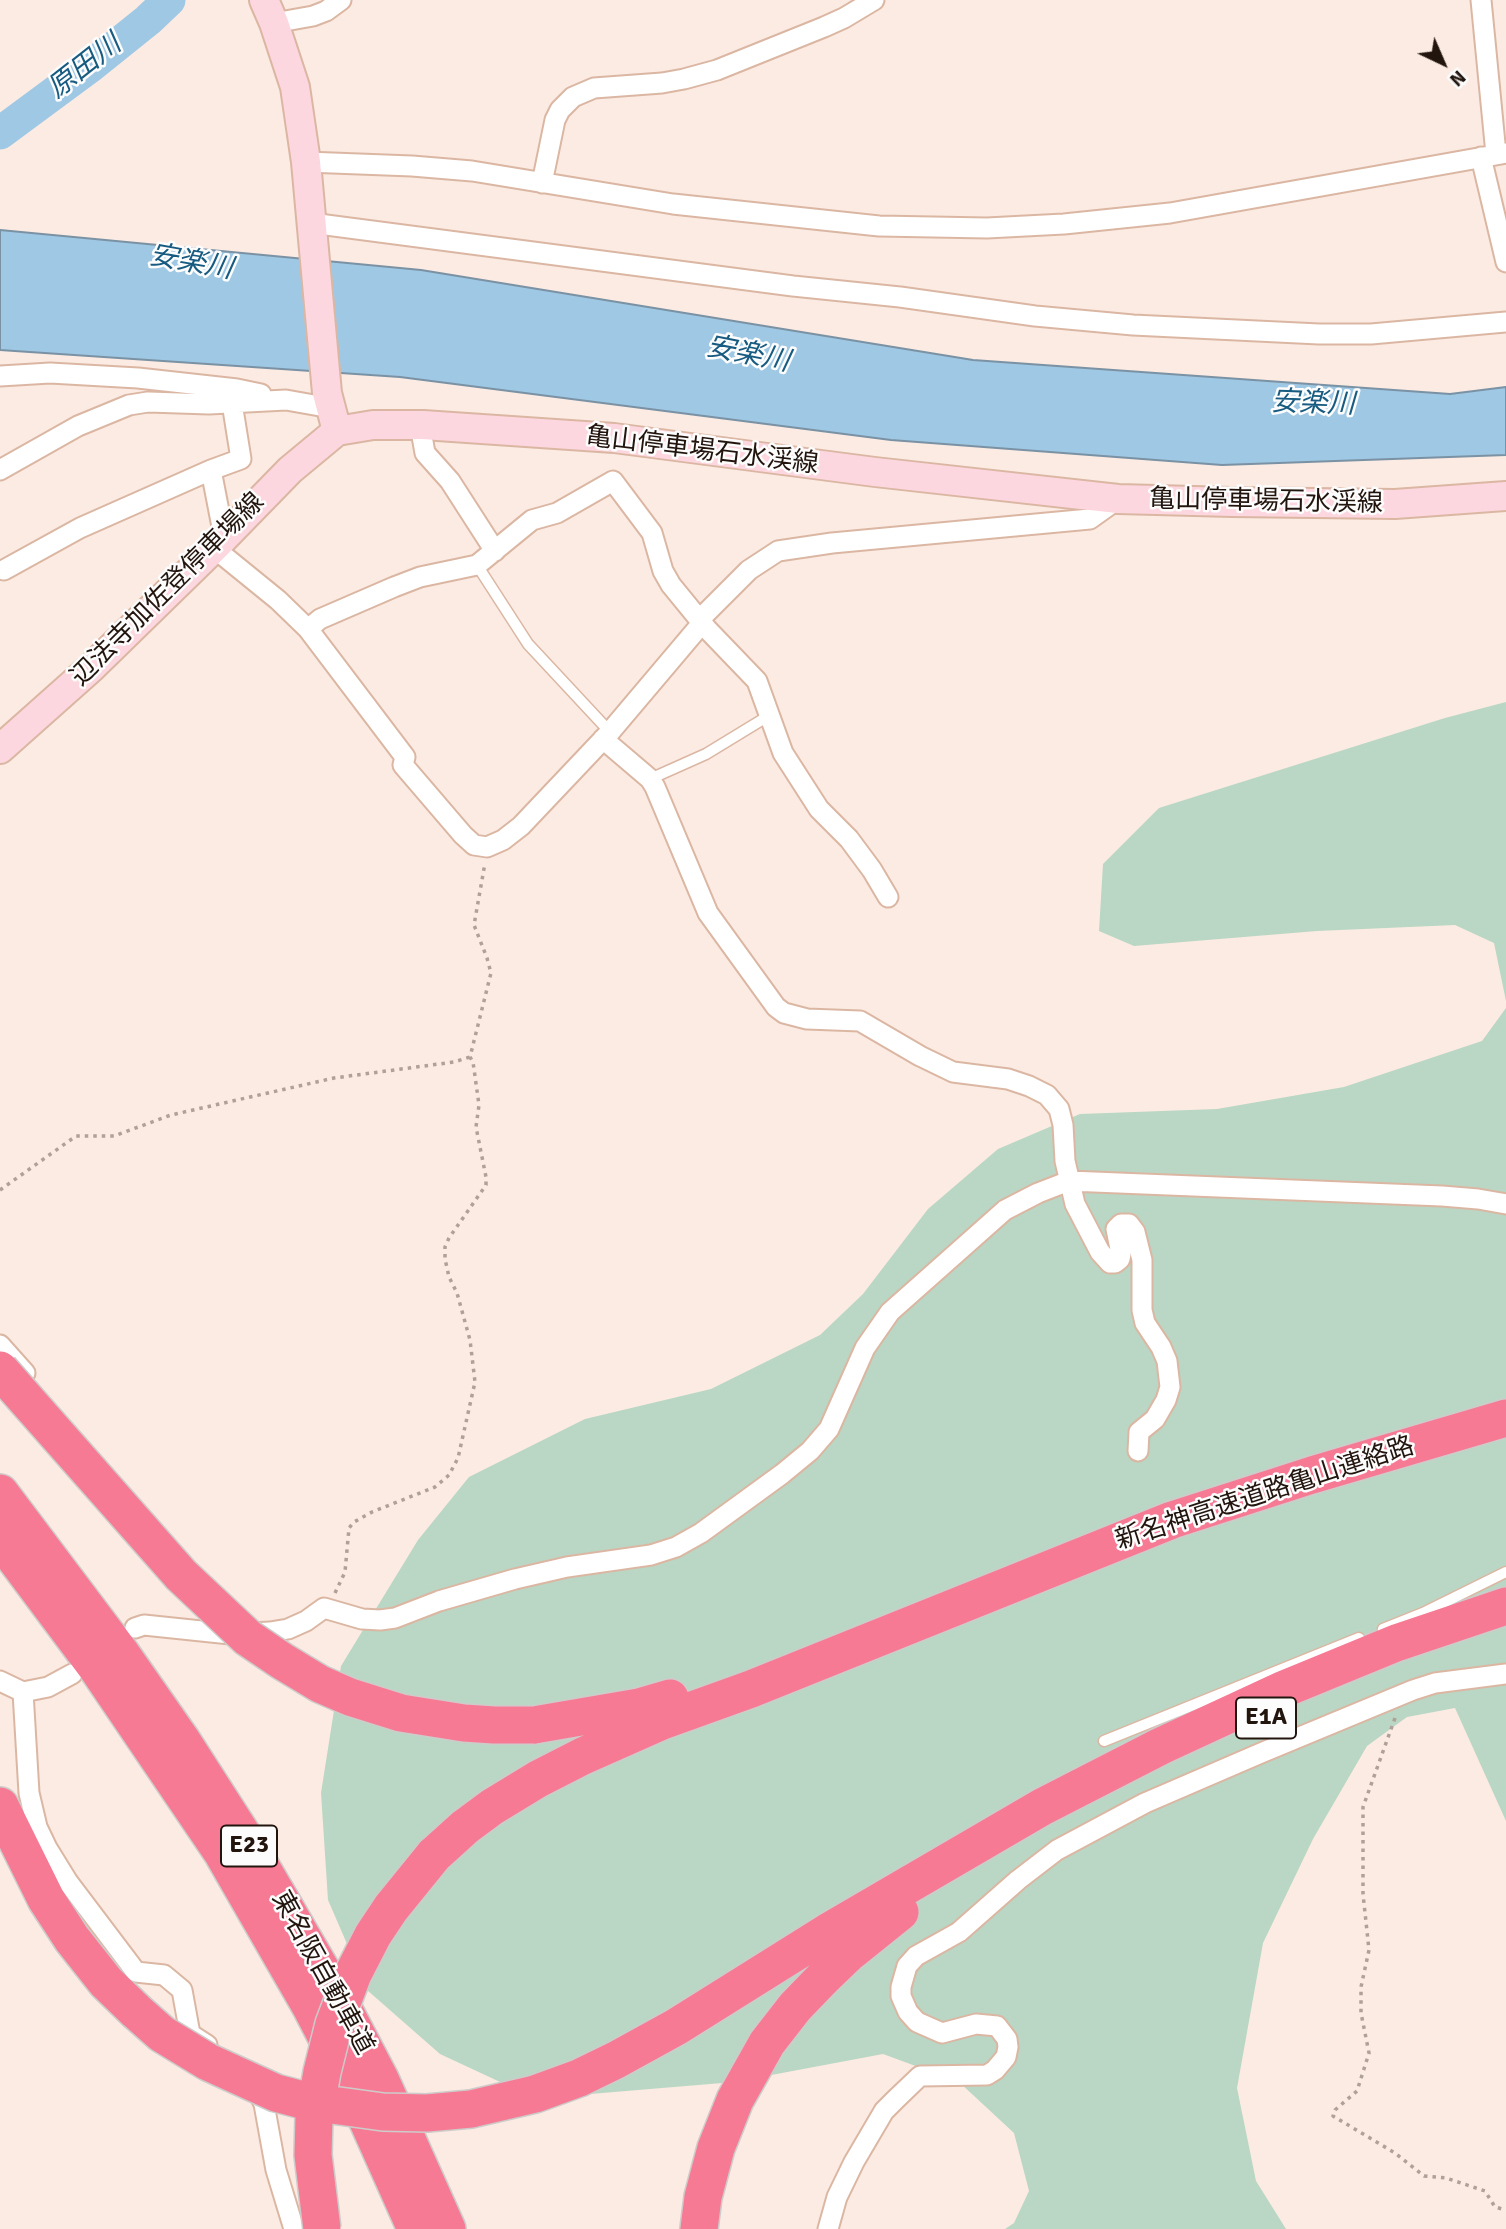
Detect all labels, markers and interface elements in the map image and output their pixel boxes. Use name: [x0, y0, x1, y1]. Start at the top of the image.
water label: 原田川: [42, 28, 128, 106]
north arrow: [1408, 28, 1478, 98]
text: N: [1444, 65, 1471, 91]
water label: 安楽川: [147, 239, 235, 287]
water label: 安楽川: [704, 330, 792, 380]
water label: 安楽川: [1270, 386, 1356, 422]
street label: 亀山停車場石水渓線: [584, 421, 820, 481]
street label: 亀山停車場石水渓線: [1149, 484, 1383, 520]
street label: 辺法寺加佐登停車場線: [65, 487, 271, 693]
street label: 新名神高速道路亀山連絡路: [1112, 1431, 1418, 1557]
road number: E1A: [1236, 1698, 1296, 1738]
road number: E23: [221, 1826, 277, 1867]
street label: 東名阪自動車道: [264, 1886, 380, 2060]

